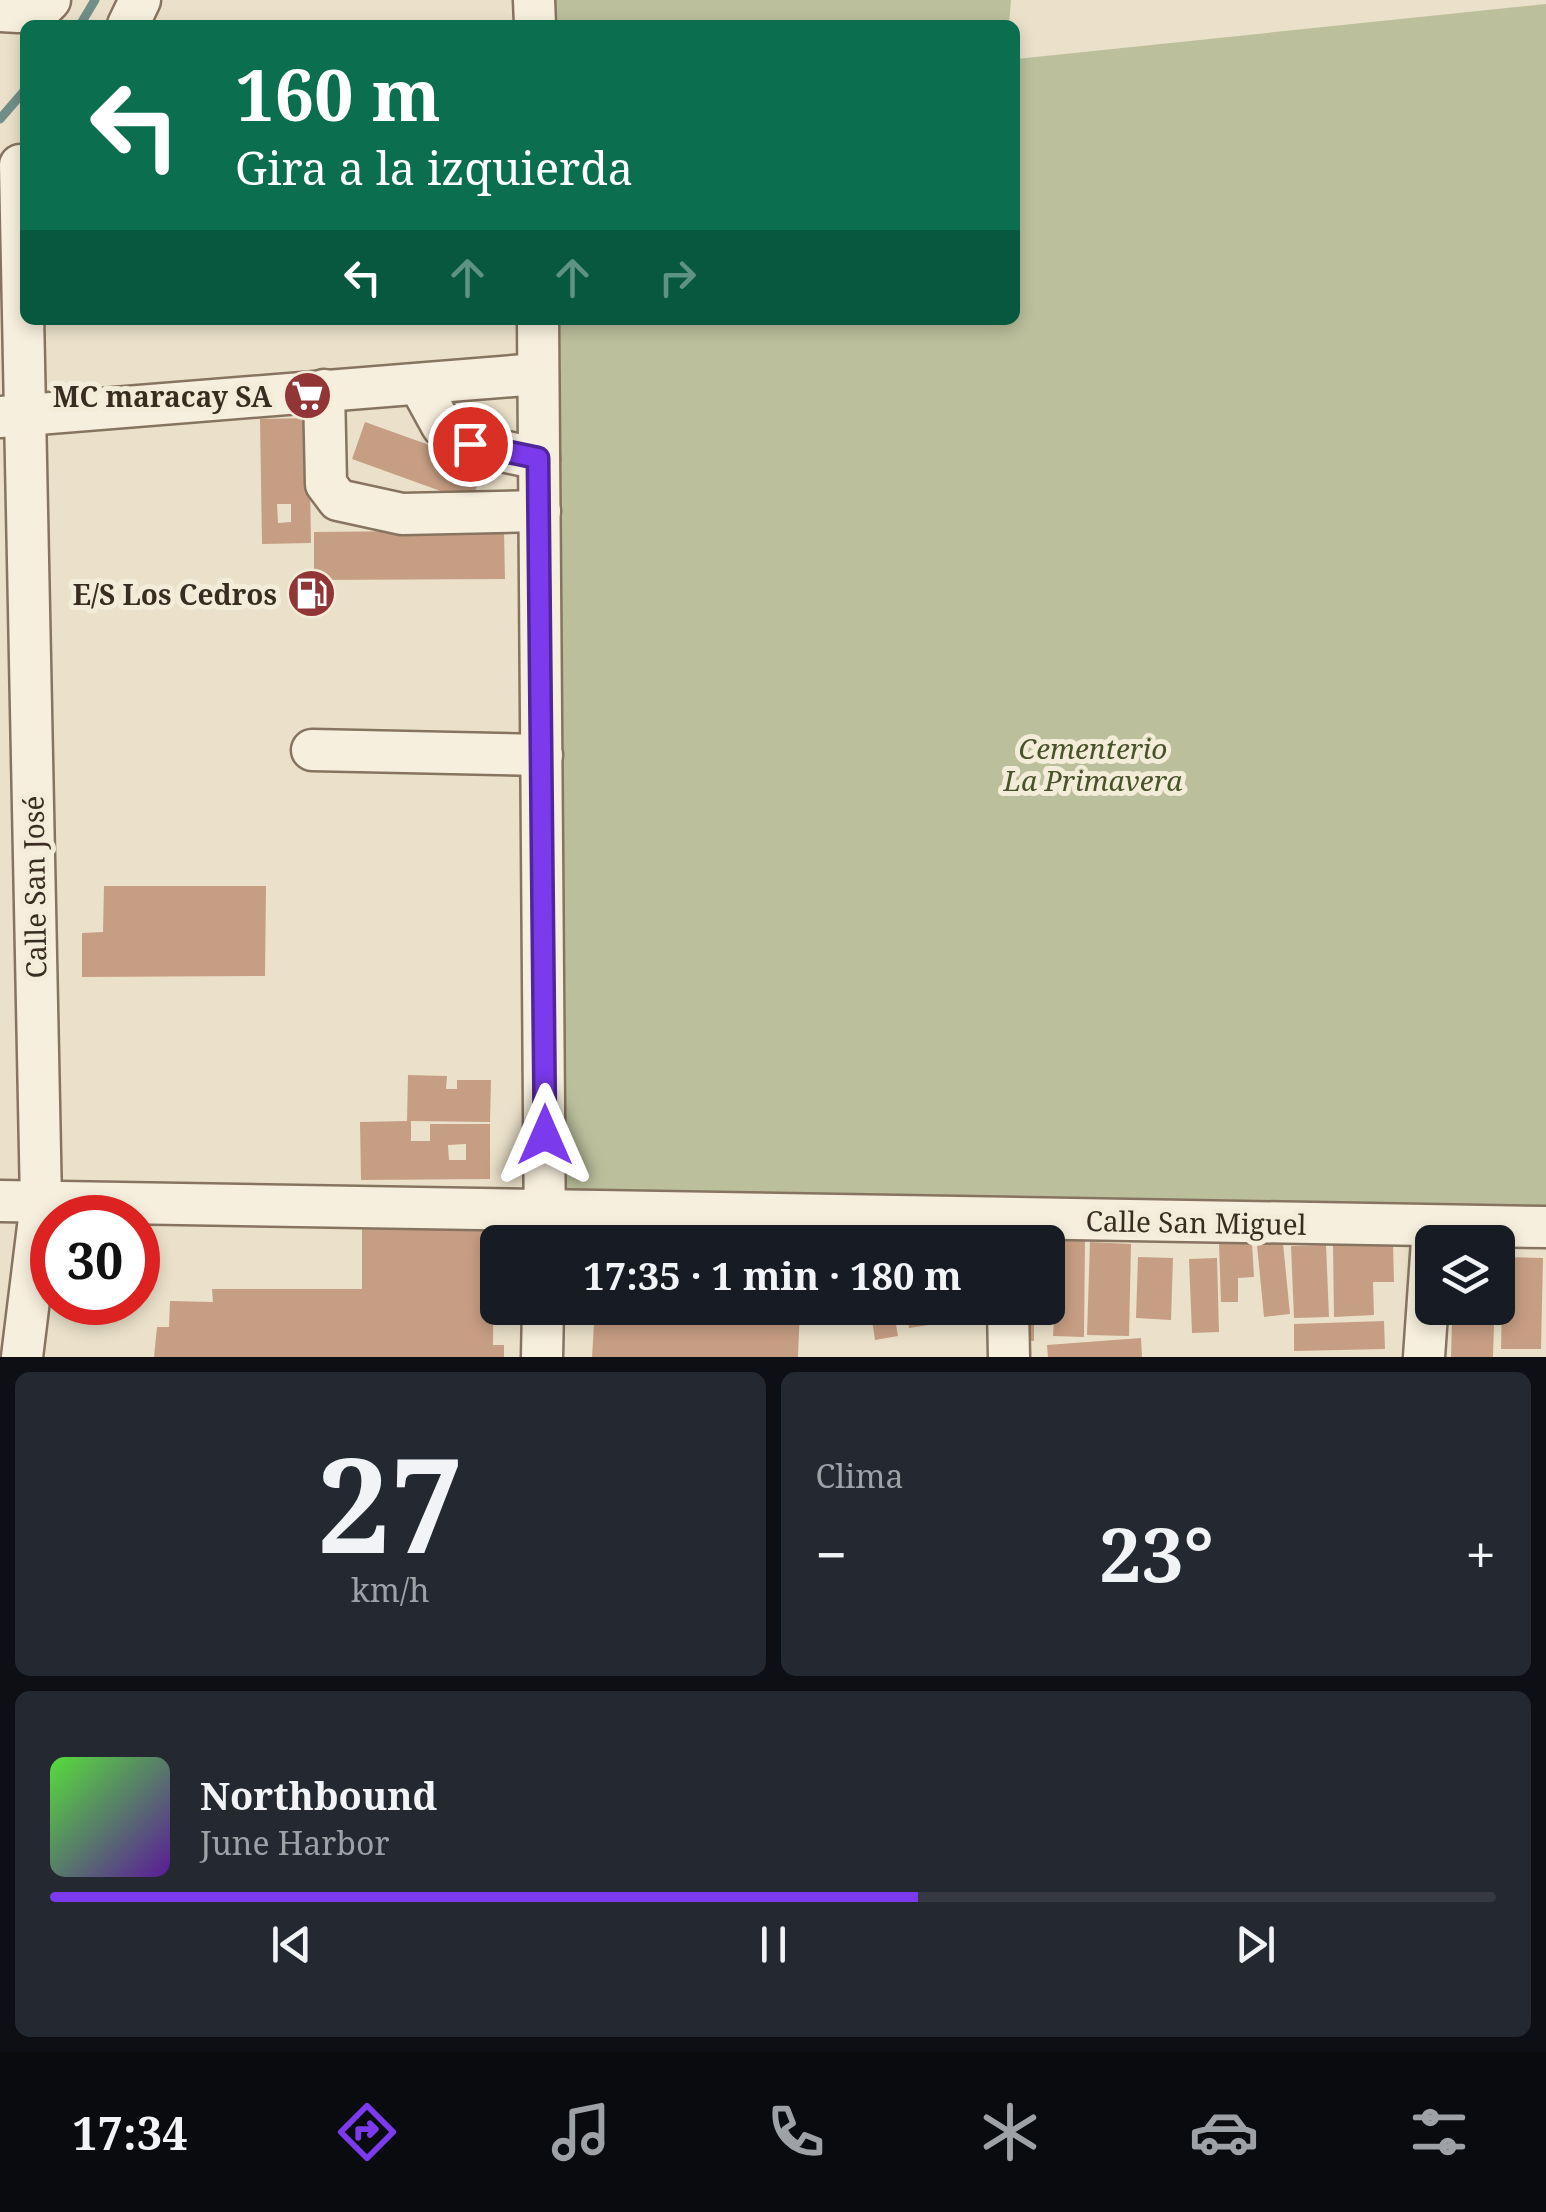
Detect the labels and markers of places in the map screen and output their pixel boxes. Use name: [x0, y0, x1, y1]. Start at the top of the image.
supermarket icon: MC maracay SA: [281, 370, 333, 422]
place label: MC maracay SA: [53, 377, 273, 415]
pin: [428, 402, 513, 487]
fuel station icon: E/S Los Cedros: [286, 568, 338, 620]
place label: E/S Los Cedros: [73, 575, 277, 613]

